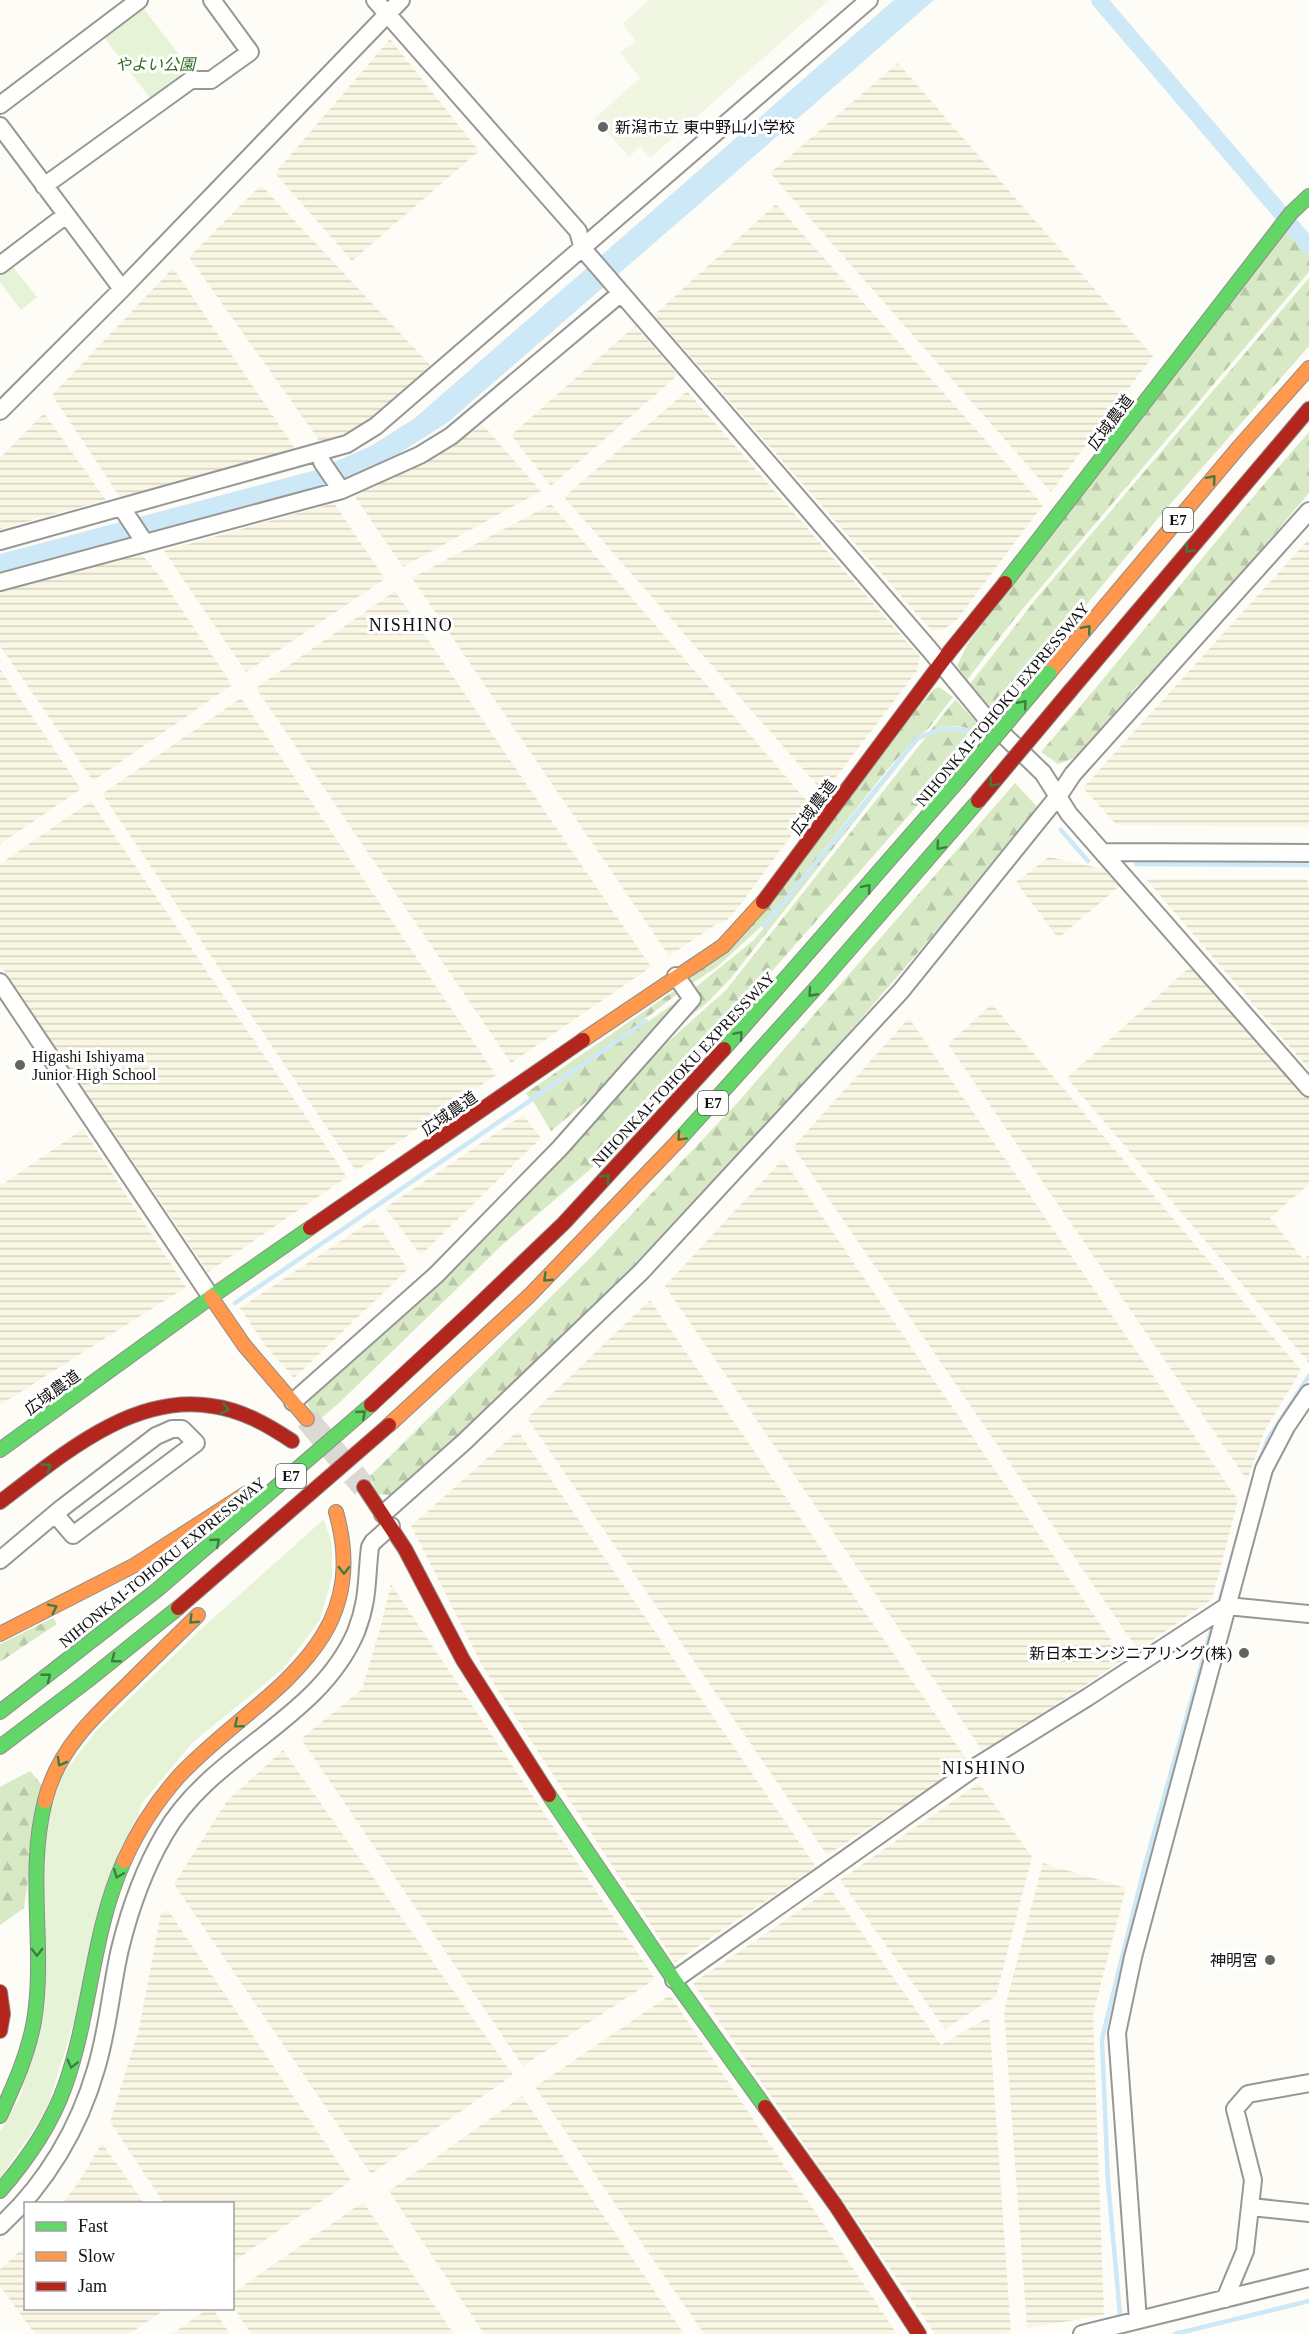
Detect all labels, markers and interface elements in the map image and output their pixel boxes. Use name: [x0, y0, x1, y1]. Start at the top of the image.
park label: やよい公園: [115, 56, 197, 73]
place label: 新潟市立 東中野山小学校: [615, 119, 795, 136]
marker: 新潟市立 東中野山小学校: [596, 120, 610, 134]
street label: 広域農道: [1084, 392, 1136, 453]
one-way arrow: [1205, 475, 1216, 486]
road number: E7: [1163, 508, 1193, 532]
one-way arrow: [1186, 542, 1197, 553]
street label: NIHONKAI-TOHOKU EXPRESSWAY: [912, 599, 1093, 809]
district label: NISHINO: [369, 615, 453, 635]
one-way arrow: [1079, 625, 1090, 636]
one-way arrow: [1016, 700, 1027, 711]
one-way arrow: [989, 776, 1000, 787]
street label: 広域農道: [787, 777, 839, 838]
one-way arrow: [936, 839, 947, 850]
one-way arrow: [860, 884, 871, 895]
street label: NIHONKAI-TOHOKU EXPRESSWAY: [588, 968, 779, 1170]
one-way arrow: [808, 986, 819, 997]
one-way arrow: [732, 1031, 743, 1042]
place label: Higashi Ishiyama Junior High School: [32, 1048, 157, 1084]
marker: Higashi Ishiyama Junior High School: [13, 1058, 27, 1072]
street label: 広域農道: [418, 1088, 480, 1139]
road number: E7: [698, 1091, 728, 1115]
one-way arrow: [677, 1131, 688, 1141]
one-way arrow: [599, 1174, 610, 1184]
one-way arrow: [543, 1271, 554, 1282]
street label: 広域農道: [21, 1367, 83, 1418]
one-way arrow: [220, 1402, 230, 1415]
one-way arrow: [355, 1410, 366, 1421]
one-way arrow: [41, 1463, 52, 1474]
road number: E7: [276, 1464, 306, 1488]
street label: NIHONKAI-TOHOKU EXPRESSWAY: [56, 1474, 269, 1651]
one-way arrow: [209, 1539, 220, 1550]
one-way arrow: [338, 1565, 350, 1574]
one-way arrow: [46, 1604, 57, 1615]
one-way arrow: [189, 1613, 199, 1624]
place label: 新日本エンジニアリング(株): [1029, 1645, 1232, 1663]
marker: 新日本エンジニアリング(株): [1237, 1646, 1251, 1660]
one-way arrow: [111, 1651, 122, 1662]
one-way arrow: [40, 1673, 51, 1684]
one-way arrow: [233, 1717, 244, 1728]
one-way arrow: [57, 1756, 68, 1766]
district label: NISHINO: [942, 1758, 1026, 1778]
one-way arrow: [113, 1868, 125, 1879]
one-way arrow: [31, 1948, 43, 1957]
place label: 神明宮: [1210, 1952, 1258, 1969]
marker: 神明宮: [1263, 1953, 1277, 1967]
one-way arrow: [66, 2058, 79, 2068]
legend: [24, 2202, 234, 2310]
text: Fast: [78, 2216, 108, 2236]
text: Slow: [78, 2246, 115, 2266]
text: Jam: [78, 2276, 107, 2296]

